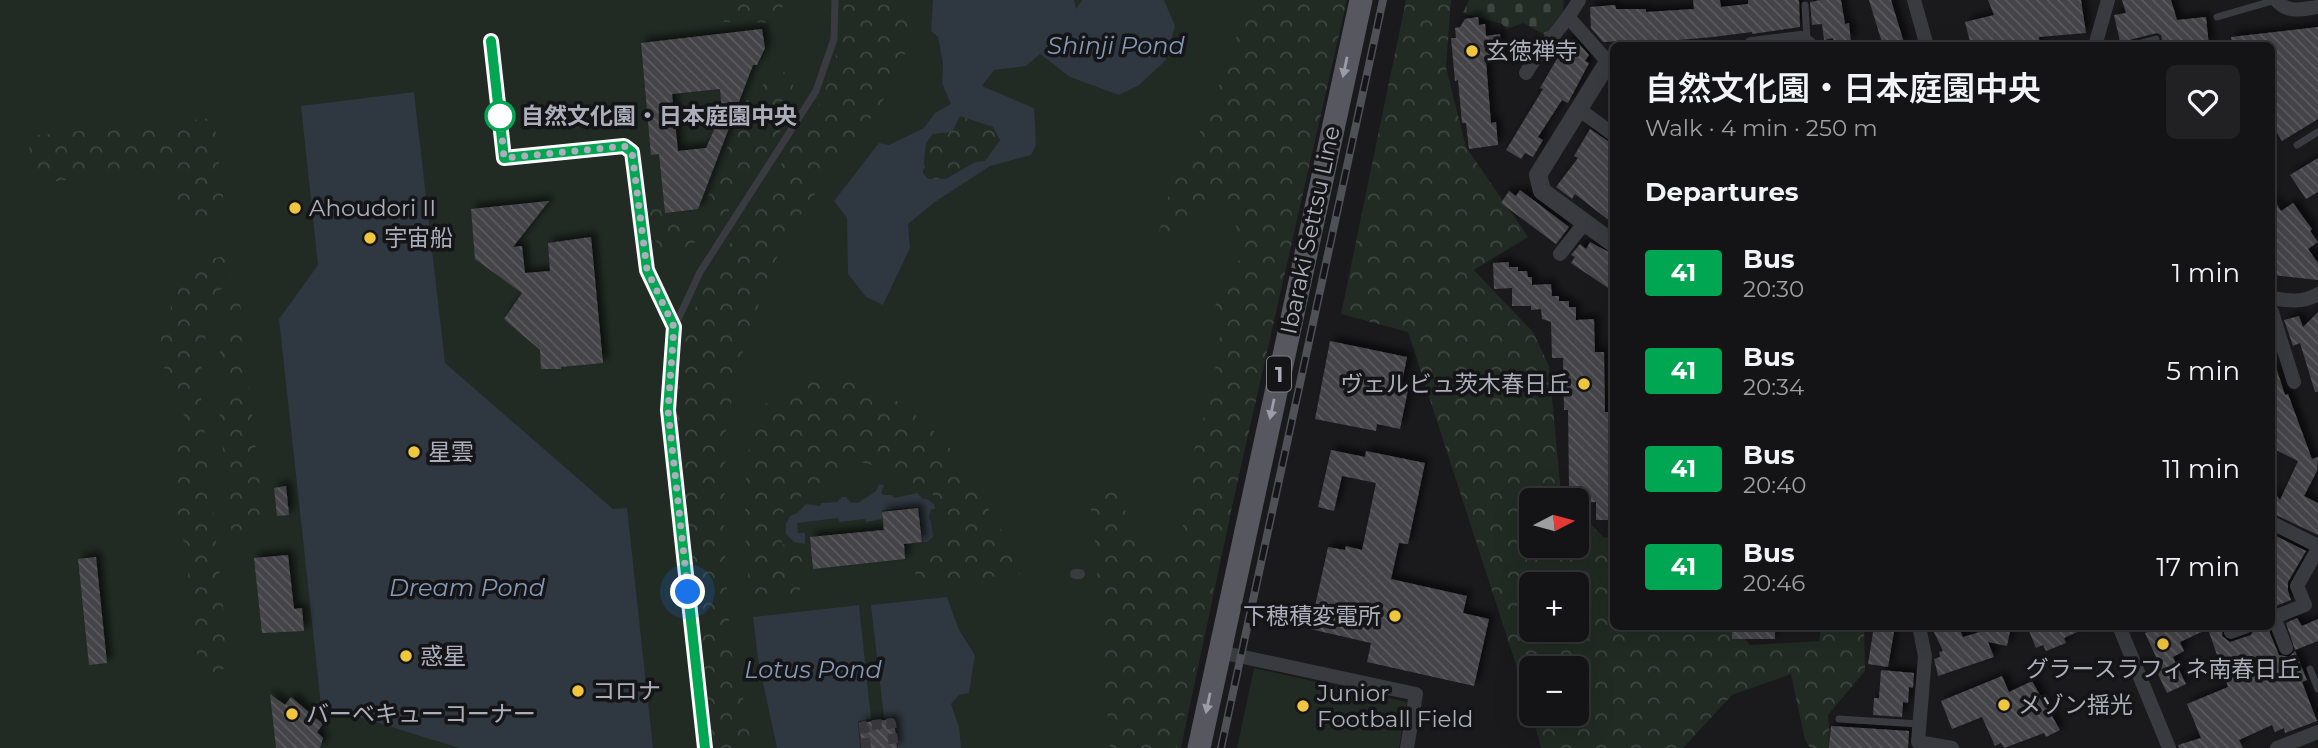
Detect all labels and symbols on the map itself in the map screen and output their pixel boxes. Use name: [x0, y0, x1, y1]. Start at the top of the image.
water label: Shinji Pond: [1047, 31, 1185, 60]
place label: 玄徳禅寺: [1486, 37, 1578, 65]
marker: 玄徳禅寺: [1464, 43, 1480, 59]
one-way arrow: [1340, 56, 1351, 78]
marker: 自然文化園・日本庭園中央: [485, 101, 515, 131]
place label: 自然文化園・日本庭園中央: [521, 102, 797, 130]
street label: Ibaraki Settsu Line: [1274, 123, 1346, 337]
place label: Ahoudori II: [309, 194, 436, 222]
marker: Ahoudori II: [287, 200, 303, 216]
place label: 宇宙船: [384, 224, 453, 252]
marker: 宇宙船: [362, 230, 378, 246]
road number: 1: [1267, 356, 1291, 392]
place label: ヴェルビュ茨木春日丘: [1340, 370, 1570, 398]
marker: ヴェルビュ茨木春日丘: [1576, 376, 1592, 392]
one-way arrow: [1266, 398, 1277, 420]
place label: 星雲: [428, 438, 474, 466]
marker: 星雲: [406, 444, 422, 460]
north arrow: [1519, 488, 1589, 558]
water label: Dream Pond: [389, 573, 546, 602]
your location: [670, 574, 705, 609]
place label: 下穂積変電所: [1243, 602, 1381, 630]
marker: 下穂積変電所: [1387, 608, 1403, 624]
marker: グラースラフィネ南春日丘: [2155, 636, 2171, 652]
place label: 惑星: [420, 642, 466, 670]
marker: 惑星: [398, 648, 414, 664]
water label: Lotus Pond: [744, 655, 882, 684]
place label: グラースラフィネ南春日丘: [2026, 655, 2300, 683]
place label: コロナ: [592, 677, 661, 705]
place label: Junior Football Field: [1316, 679, 1473, 733]
marker: コロナ: [570, 683, 586, 699]
place label: メゾン揺光: [2018, 691, 2133, 719]
one-way arrow: [1203, 692, 1214, 714]
marker: メゾン揺光: [1996, 697, 2012, 713]
marker: Junior Football Field: [1295, 698, 1311, 714]
place label: バーベキューコーナー: [306, 700, 536, 728]
marker: バーベキューコーナー: [284, 706, 300, 722]

